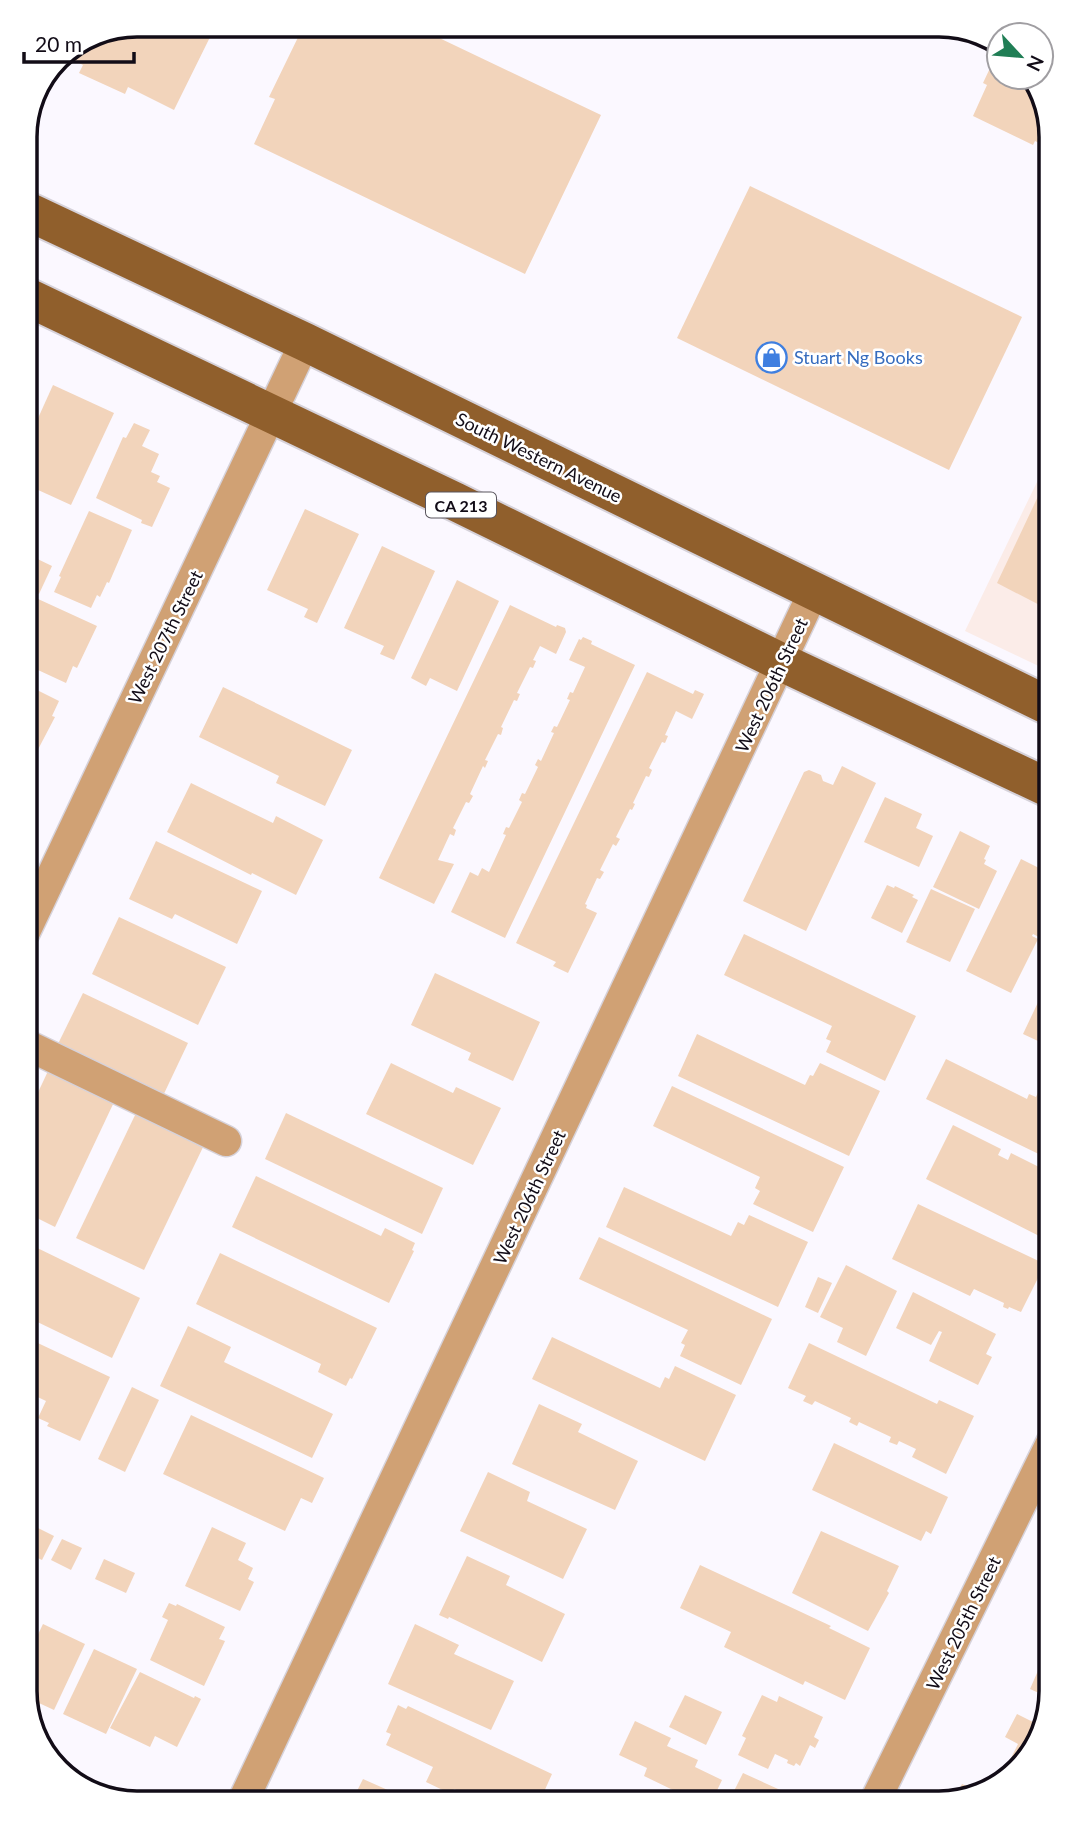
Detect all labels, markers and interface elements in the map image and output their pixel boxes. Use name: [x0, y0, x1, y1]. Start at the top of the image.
scale bar: [24, 21, 135, 65]
north arrow: [985, 21, 1055, 91]
text: 20 m: [35, 31, 82, 56]
text: N: [1022, 52, 1049, 75]
shop icon: Stuart Ng Books: [754, 340, 788, 374]
place label: Stuart Ng Books: [794, 346, 923, 368]
street label: South Western Avenue: [452, 407, 626, 507]
road number: CA 213: [426, 492, 496, 518]
street label: West 207th Street: [123, 566, 207, 707]
street label: West 206th Street: [730, 614, 812, 756]
street label: West 206th Street: [488, 1126, 570, 1268]
street label: West 205th Street: [921, 1552, 1005, 1693]

